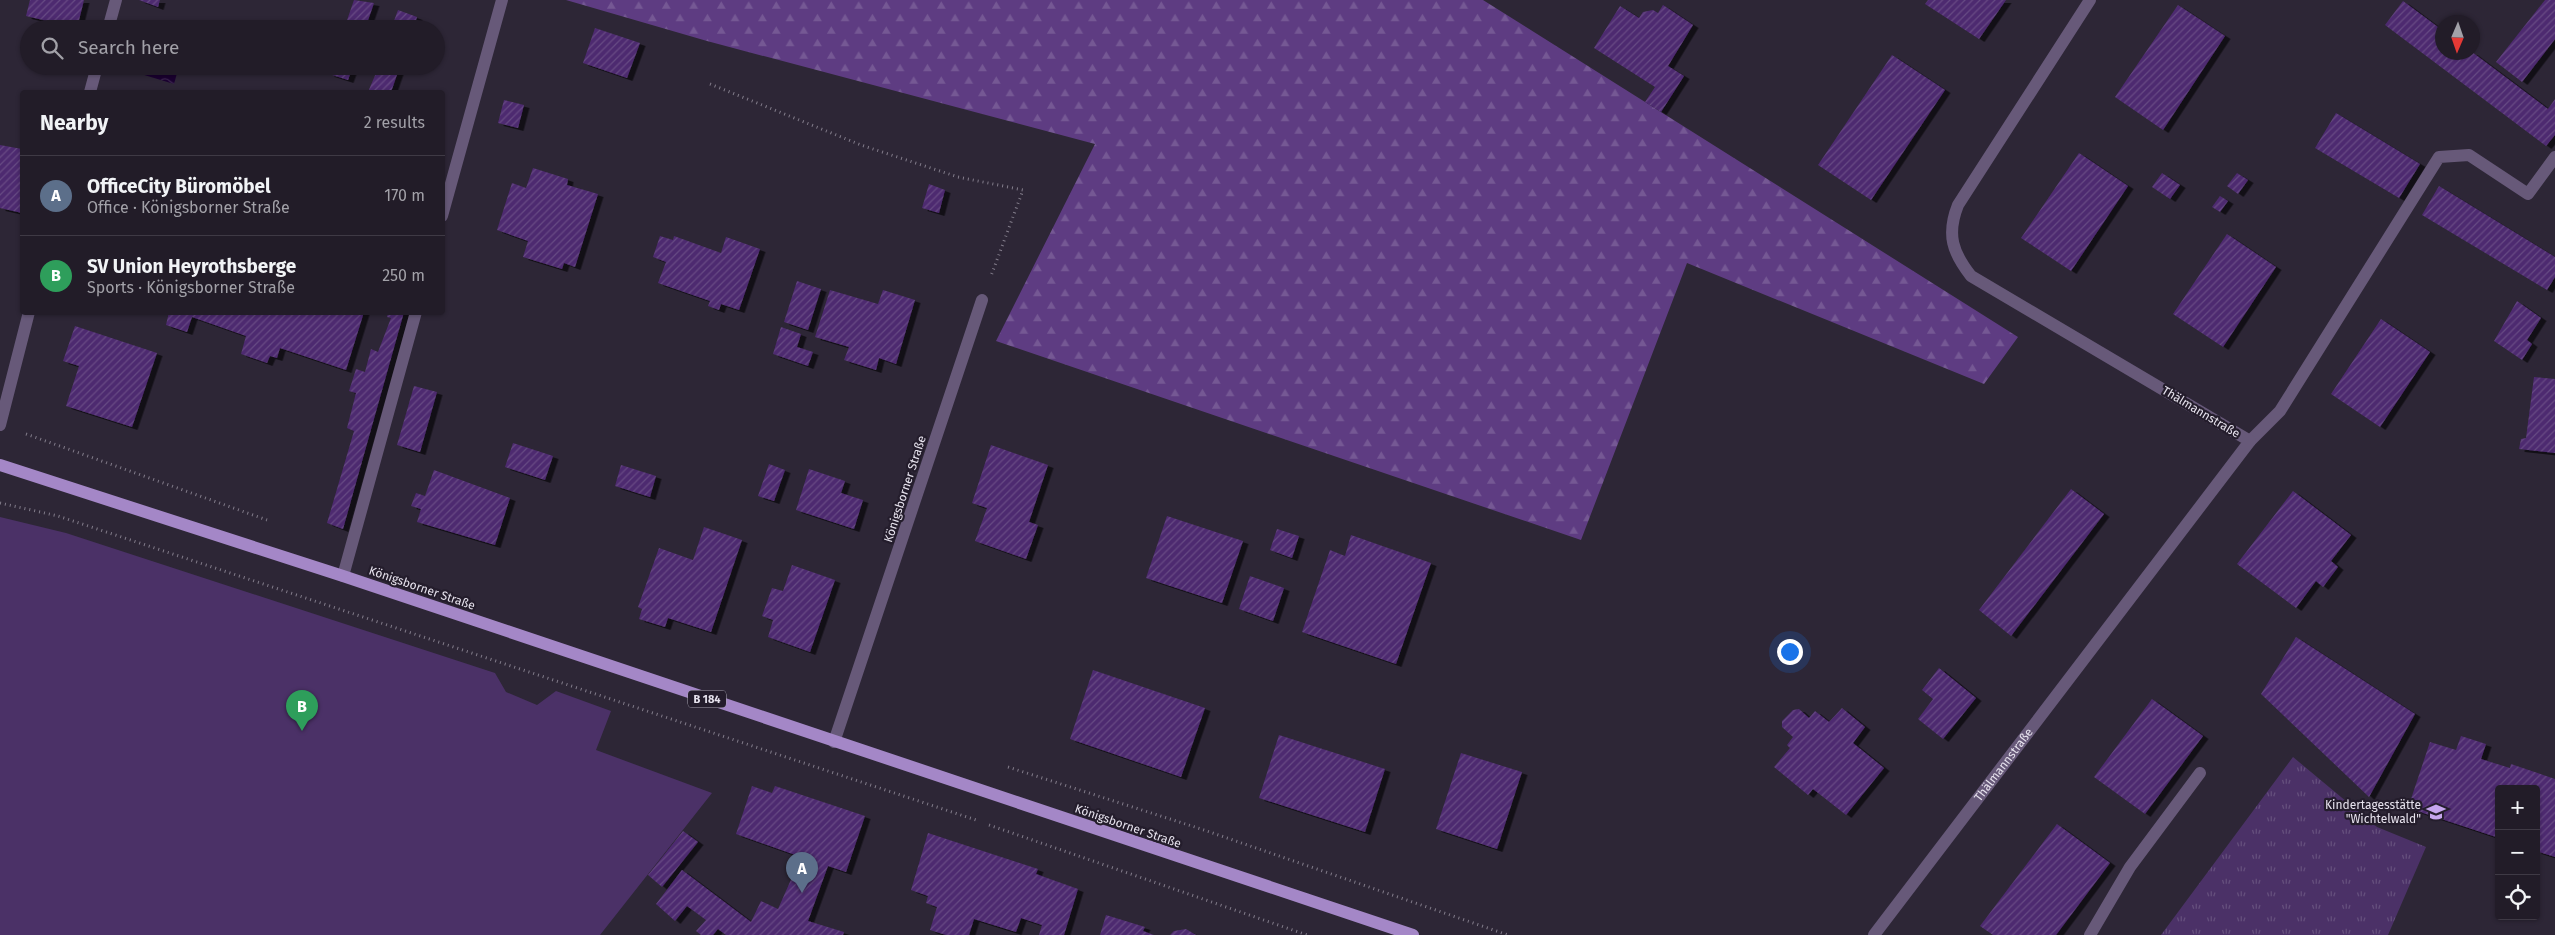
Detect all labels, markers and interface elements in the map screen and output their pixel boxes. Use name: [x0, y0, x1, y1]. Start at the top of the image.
north arrow: [2435, 15, 2480, 60]
search box: [20, 20, 445, 75]
icon: search: [38, 34, 66, 62]
text: Search here: [78, 36, 179, 59]
text: Nearby: [40, 110, 108, 136]
text: 2 results: [364, 113, 425, 132]
text: OfficeCity Büromöbel: [87, 175, 271, 198]
text: A: [51, 186, 61, 205]
text: 170 m: [384, 186, 425, 205]
text: Office · Königsborner Straße: [87, 198, 290, 217]
text: SV Union Heyrothsberge: [87, 255, 296, 278]
text: B: [51, 266, 61, 285]
text: 250 m: [382, 266, 425, 285]
text: Sports · Königsborner Straße: [87, 278, 295, 297]
street label: Thälmannstraße: [2160, 383, 2242, 441]
street label: Königsborner Straße: [881, 434, 929, 544]
street label: Königsborner Straße: [367, 563, 477, 613]
your location: [1777, 639, 1803, 665]
pin: B: [286, 690, 318, 731]
road number: B 184: [688, 691, 726, 708]
street label: Thälmannstraße: [1971, 725, 2036, 804]
map controls: [2495, 785, 2540, 920]
button: +: [2495, 785, 2540, 830]
place label: Kindertagesstätte "Wichtelwald": [2325, 798, 2421, 826]
street label: Königsborner Straße: [1073, 801, 1183, 851]
school or university icon: Kindertagesstätte "Wichtelwald": [2425, 801, 2447, 823]
button: −: [2495, 830, 2540, 875]
pin: A: [786, 852, 818, 893]
button: locate: [2495, 875, 2540, 920]

